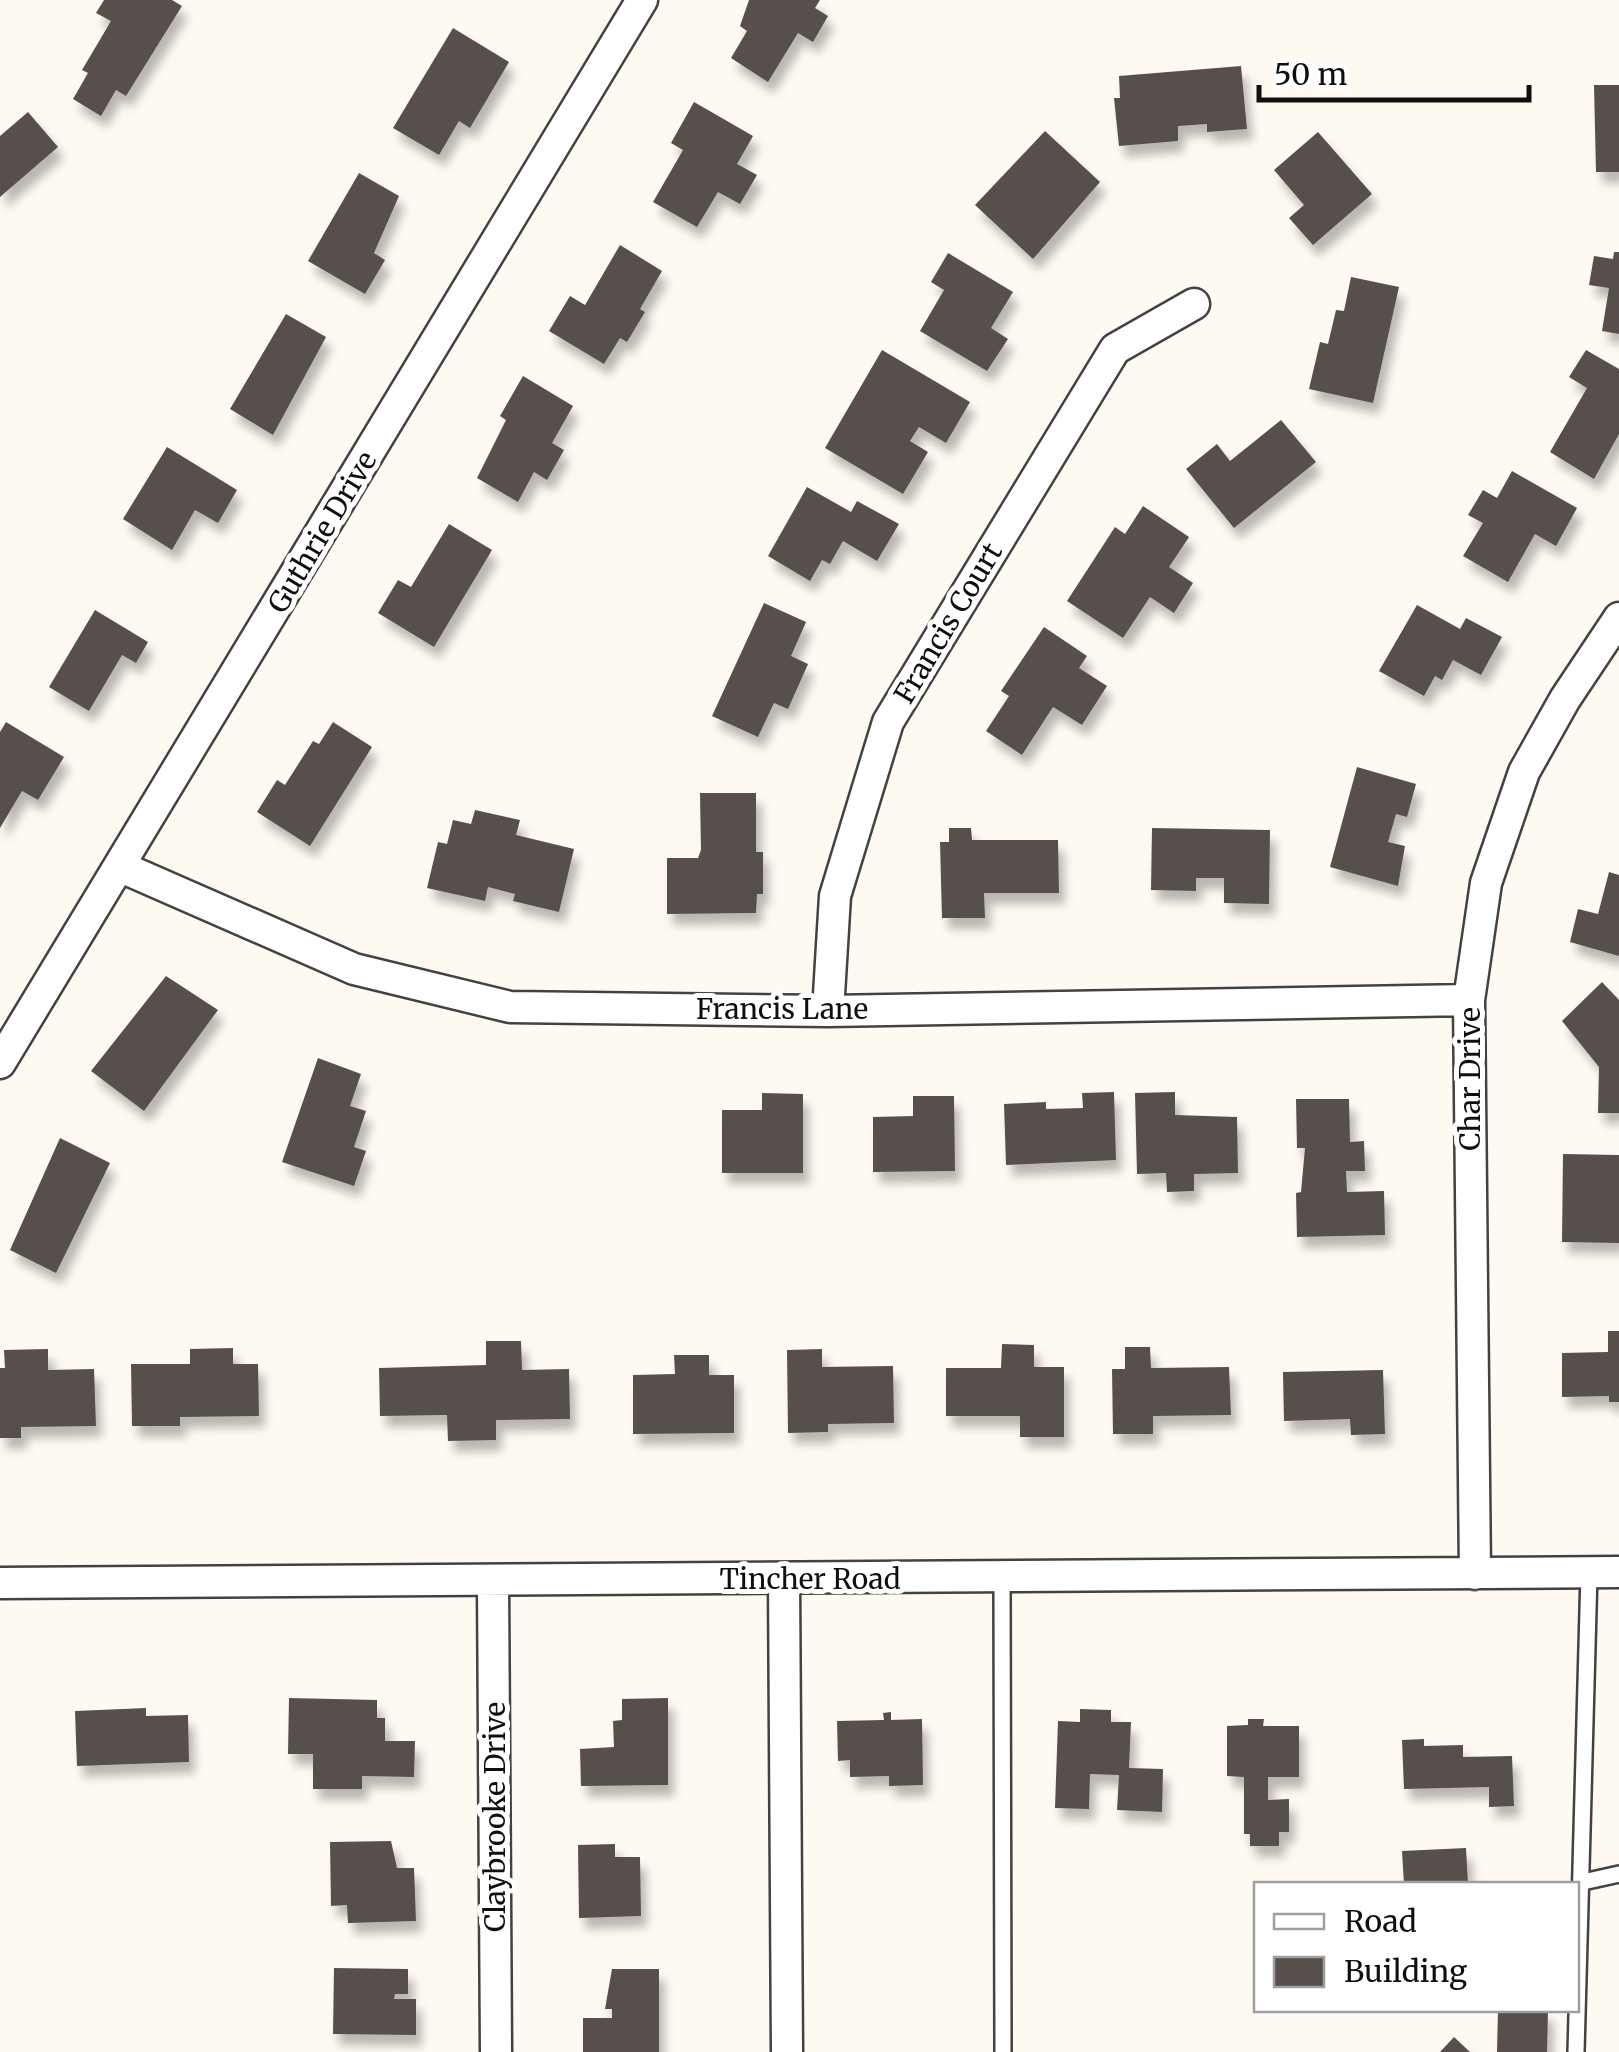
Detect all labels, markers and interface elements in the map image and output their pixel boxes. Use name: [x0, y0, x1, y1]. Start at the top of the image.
scale bar: [1259, 40, 1529, 102]
text: 50 m: [1274, 55, 1347, 93]
street label: Guthrie Drive: [260, 445, 384, 619]
street label: Francis Court: [886, 536, 1010, 710]
street label: Francis Lane: [696, 991, 868, 1027]
street label: Char Drive: [1452, 1007, 1488, 1151]
street label: Tincher Road: [719, 1561, 901, 1597]
street label: Claybrooke Drive: [477, 1702, 513, 1932]
legend: [1254, 1882, 1579, 2012]
text: Road: [1344, 1902, 1417, 1940]
text: Building: [1344, 1952, 1467, 1990]

